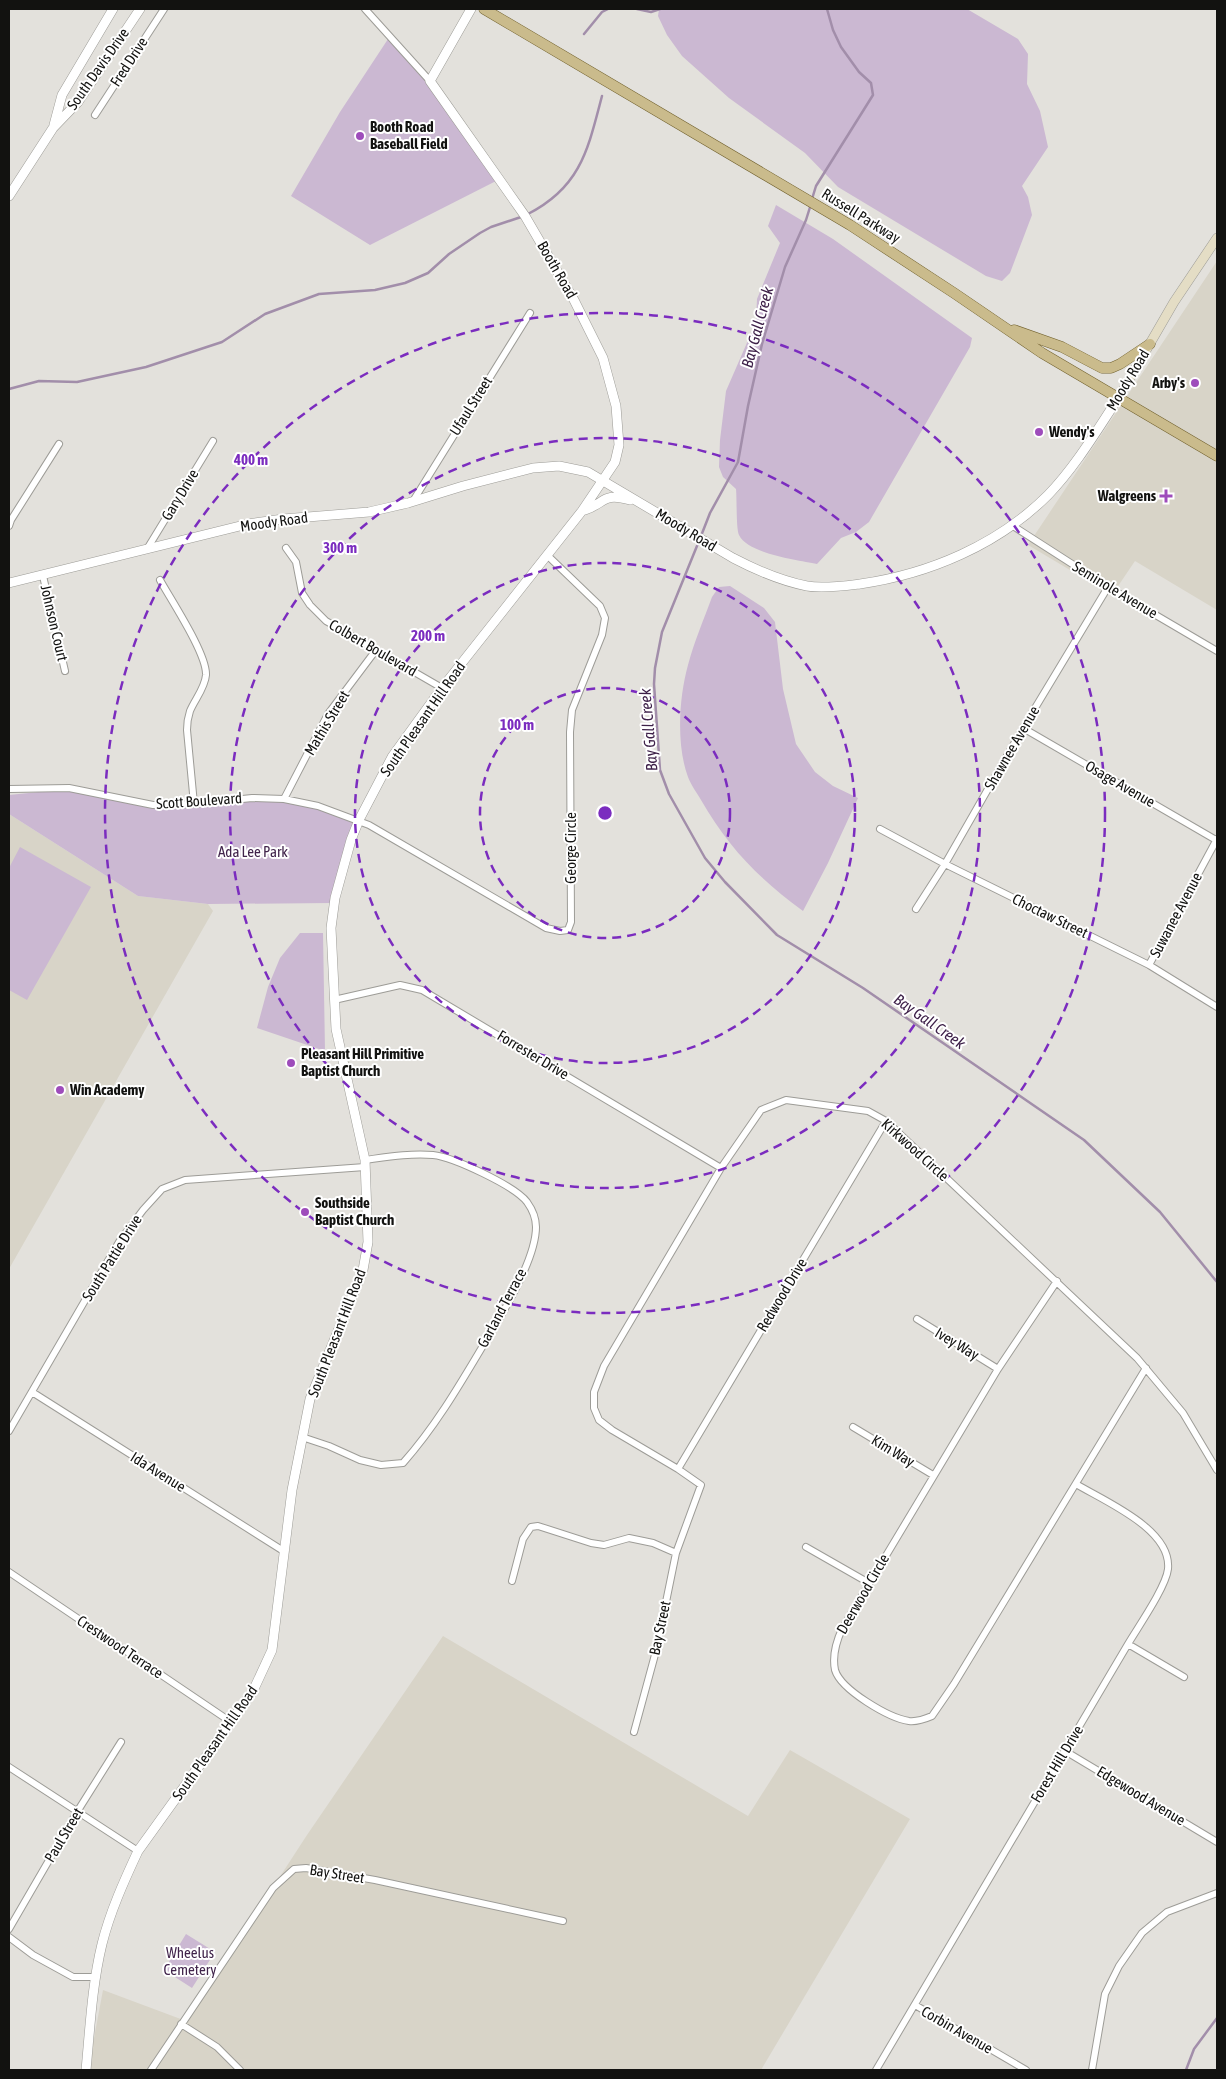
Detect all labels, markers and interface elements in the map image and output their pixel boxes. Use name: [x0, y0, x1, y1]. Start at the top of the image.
street label: South Davis Drive: [63, 24, 132, 113]
street label: Fred Drive: [106, 34, 151, 89]
place label: Booth Road Baseball Field: [370, 118, 448, 152]
marker: Booth Road Baseball Field: [354, 130, 366, 142]
street label: Russell Parkway: [819, 185, 904, 246]
street label: Booth Road: [534, 238, 581, 301]
water label: Bay Gall Creek: [738, 284, 778, 370]
street label: Moody Road: [1103, 346, 1152, 413]
street label: Ufaul Street: [446, 373, 495, 438]
place label: Arby's: [1151, 374, 1186, 391]
marker: Arby's: [1189, 377, 1201, 389]
place label: Wendy's: [1048, 423, 1095, 440]
marker: Wendy's: [1033, 426, 1045, 438]
text: 400 m: [233, 451, 268, 468]
street label: Gary Drive: [158, 466, 202, 523]
place label: Walgreens: [1097, 487, 1157, 504]
marker: Walgreens: [1160, 490, 1172, 502]
street label: Moody Road: [653, 505, 720, 554]
street label: Moody Road: [239, 508, 309, 535]
text: 300 m: [323, 539, 357, 556]
street label: Seminole Avenue: [1070, 558, 1161, 622]
street label: Johnson Court: [37, 583, 72, 663]
street label: Colbert Boulevard: [326, 616, 420, 680]
text: 200 m: [411, 627, 445, 644]
street label: South Pleasant Hill Road: [377, 658, 469, 779]
street label: Mathis Street: [301, 687, 352, 758]
water label: Bay Gall Creek: [635, 687, 662, 772]
street label: Shawnee Avenue: [981, 703, 1042, 793]
text: 100 m: [500, 716, 534, 733]
street label: Osage Avenue: [1082, 757, 1158, 810]
street label: Scott Boulevard: [155, 789, 242, 812]
centre of rings: [596, 804, 614, 822]
street label: George Circle: [562, 812, 579, 884]
park label: Ada Lee Park: [218, 843, 288, 860]
street label: Suwanee Avenue: [1146, 869, 1205, 960]
street label: Choctaw Street: [1010, 890, 1091, 941]
water label: Bay Gall Creek: [890, 990, 970, 1054]
street label: Forrester Drive: [494, 1027, 572, 1083]
place label: Pleasant Hill Primitive Baptist Church: [301, 1045, 424, 1079]
marker: Pleasant Hill Primitive Baptist Church: [285, 1057, 297, 1069]
place label: Win Academy: [69, 1081, 145, 1098]
marker: Win Academy: [54, 1084, 66, 1096]
street label: Kirkwood Circle: [878, 1115, 953, 1184]
place label: Southside Baptist Church: [315, 1194, 394, 1228]
marker: Southside Baptist Church: [299, 1206, 311, 1218]
street label: South Pattie Drive: [78, 1211, 145, 1304]
street label: Redwood Drive: [753, 1255, 810, 1334]
street label: Garland Terrace: [474, 1265, 530, 1350]
street label: South Pleasant Hill Road: [304, 1266, 369, 1399]
street label: Ivey Way: [932, 1324, 982, 1363]
street label: Kim Way: [869, 1431, 918, 1470]
street label: Ida Avenue: [128, 1448, 189, 1495]
street label: Deerwood Circle: [833, 1551, 892, 1637]
street label: Bay Street: [645, 1599, 674, 1657]
street label: Crestwood Terrace: [74, 1612, 167, 1682]
street label: South Pleasant Hill Road: [169, 1682, 261, 1803]
street label: Forest Hill Drive: [1027, 1722, 1086, 1805]
street label: Edgewood Avenue: [1094, 1763, 1189, 1829]
street label: Paul Street: [41, 1805, 86, 1865]
street label: Bay Street: [308, 1861, 366, 1886]
park label: Wheelus Cemetery: [164, 1944, 216, 1978]
street label: Corbin Avenue: [919, 2002, 996, 2057]

